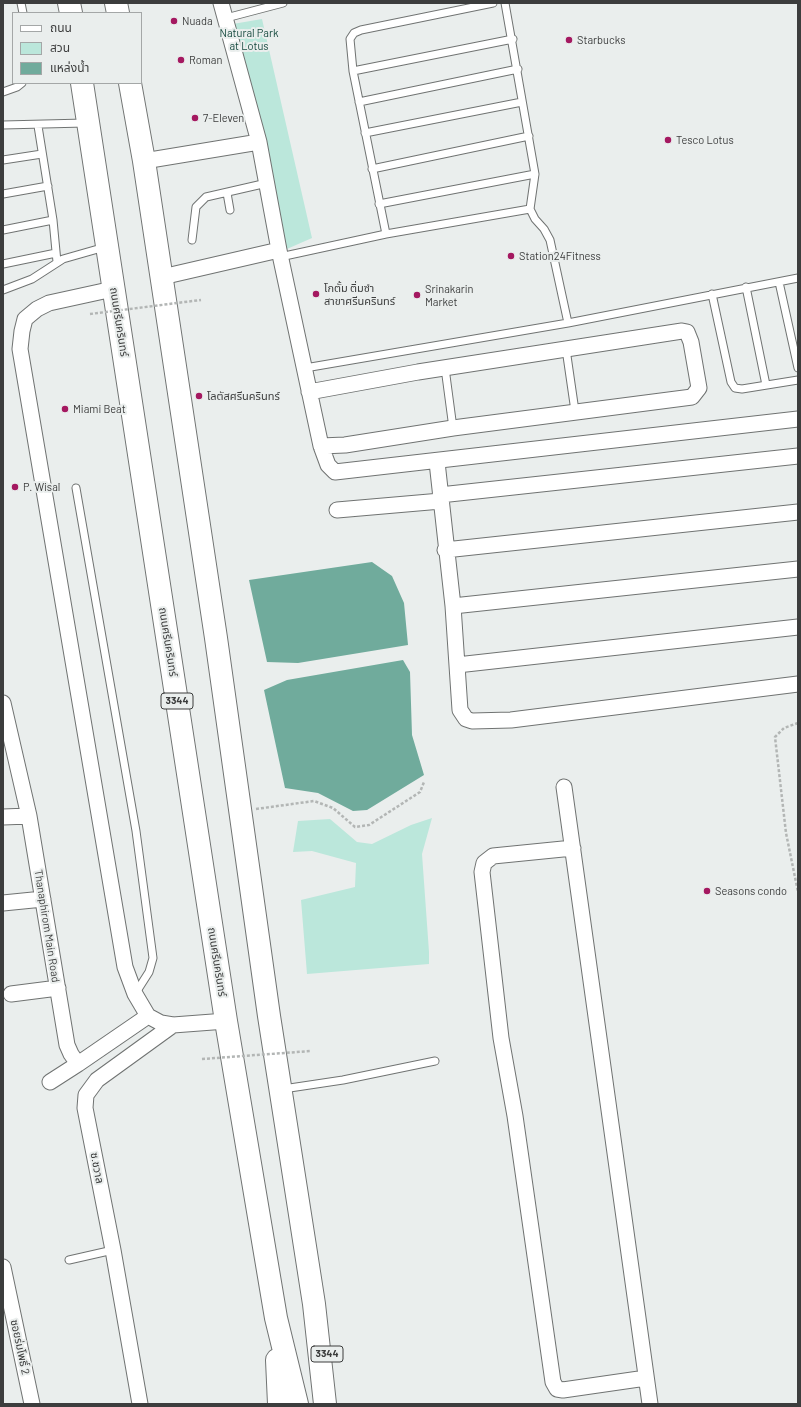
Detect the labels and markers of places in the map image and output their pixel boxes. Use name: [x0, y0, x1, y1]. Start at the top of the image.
place label: Nuada: [182, 14, 213, 28]
marker: Nuada: [169, 16, 179, 26]
place label: Starbucks: [577, 33, 625, 47]
marker: Starbucks: [564, 35, 574, 45]
place label: Roman: [189, 53, 222, 67]
marker: Roman: [176, 55, 186, 65]
place label: 7-Eleven: [203, 111, 244, 125]
marker: 7-Eleven: [190, 113, 200, 123]
place label: Tesco Lotus: [676, 133, 734, 147]
marker: Tesco Lotus: [663, 135, 673, 145]
place label: Station24Fitness: [519, 249, 601, 263]
marker: Station24Fitness: [506, 251, 516, 261]
place label: โกตั้ม ติ่มซำ สาขาศรีนครินทร์: [324, 281, 395, 307]
place label: Srinakarin Market: [425, 282, 474, 308]
marker: โกตั้ม ติ่มซำ สาขาศรีนครินทร์: [311, 289, 321, 299]
marker: Srinakarin Market: [412, 290, 422, 300]
place label: โลตัสศรีนครินทร์: [207, 389, 280, 403]
marker: โลตัสศรีนครินทร์: [194, 391, 204, 401]
place label: Miami Beat: [73, 402, 126, 416]
marker: Miami Beat: [60, 404, 70, 414]
place label: P. Wisal: [23, 480, 60, 494]
marker: P. Wisal: [10, 482, 20, 492]
place label: Seasons condo: [715, 884, 787, 898]
marker: Seasons condo: [702, 886, 712, 896]

